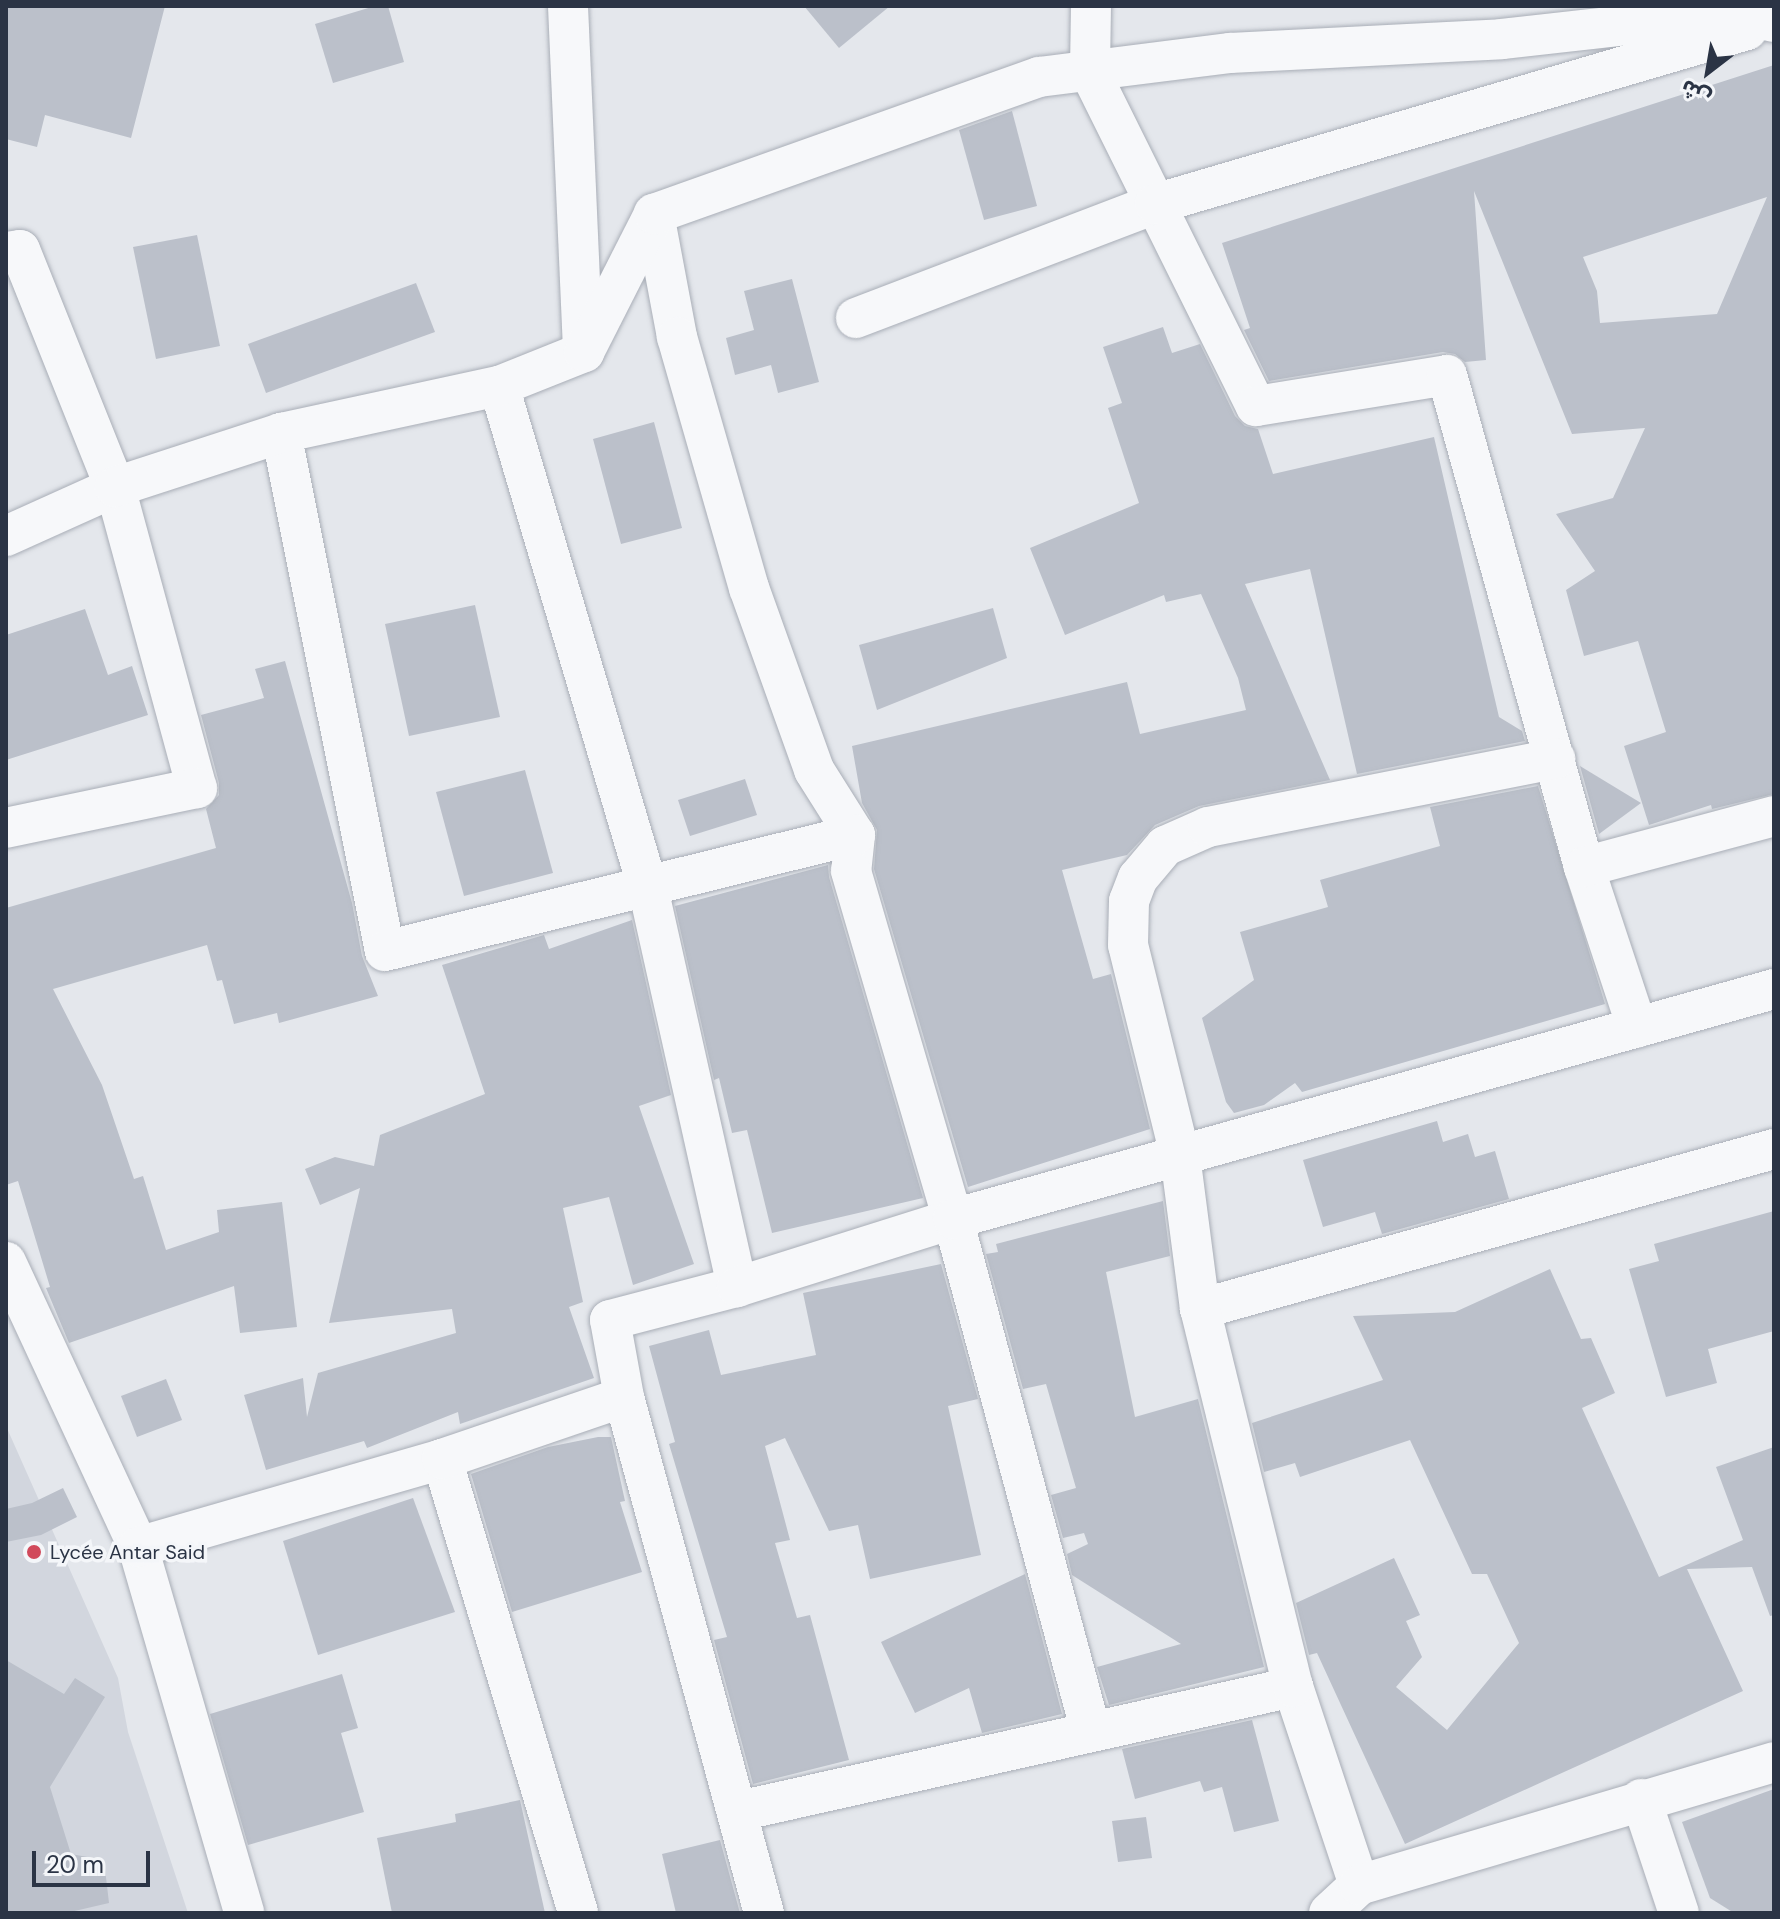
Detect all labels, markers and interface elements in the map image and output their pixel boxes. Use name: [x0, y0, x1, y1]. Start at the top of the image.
north arrow: [1668, 32, 1748, 112]
text: ش: [1675, 73, 1716, 113]
place label: Lycée Antar Said: [50, 1540, 205, 1564]
marker: Lycée Antar Said: [25, 1543, 43, 1561]
scale bar: [36, 1835, 154, 1885]
text: 20 m: [46, 1849, 104, 1880]

